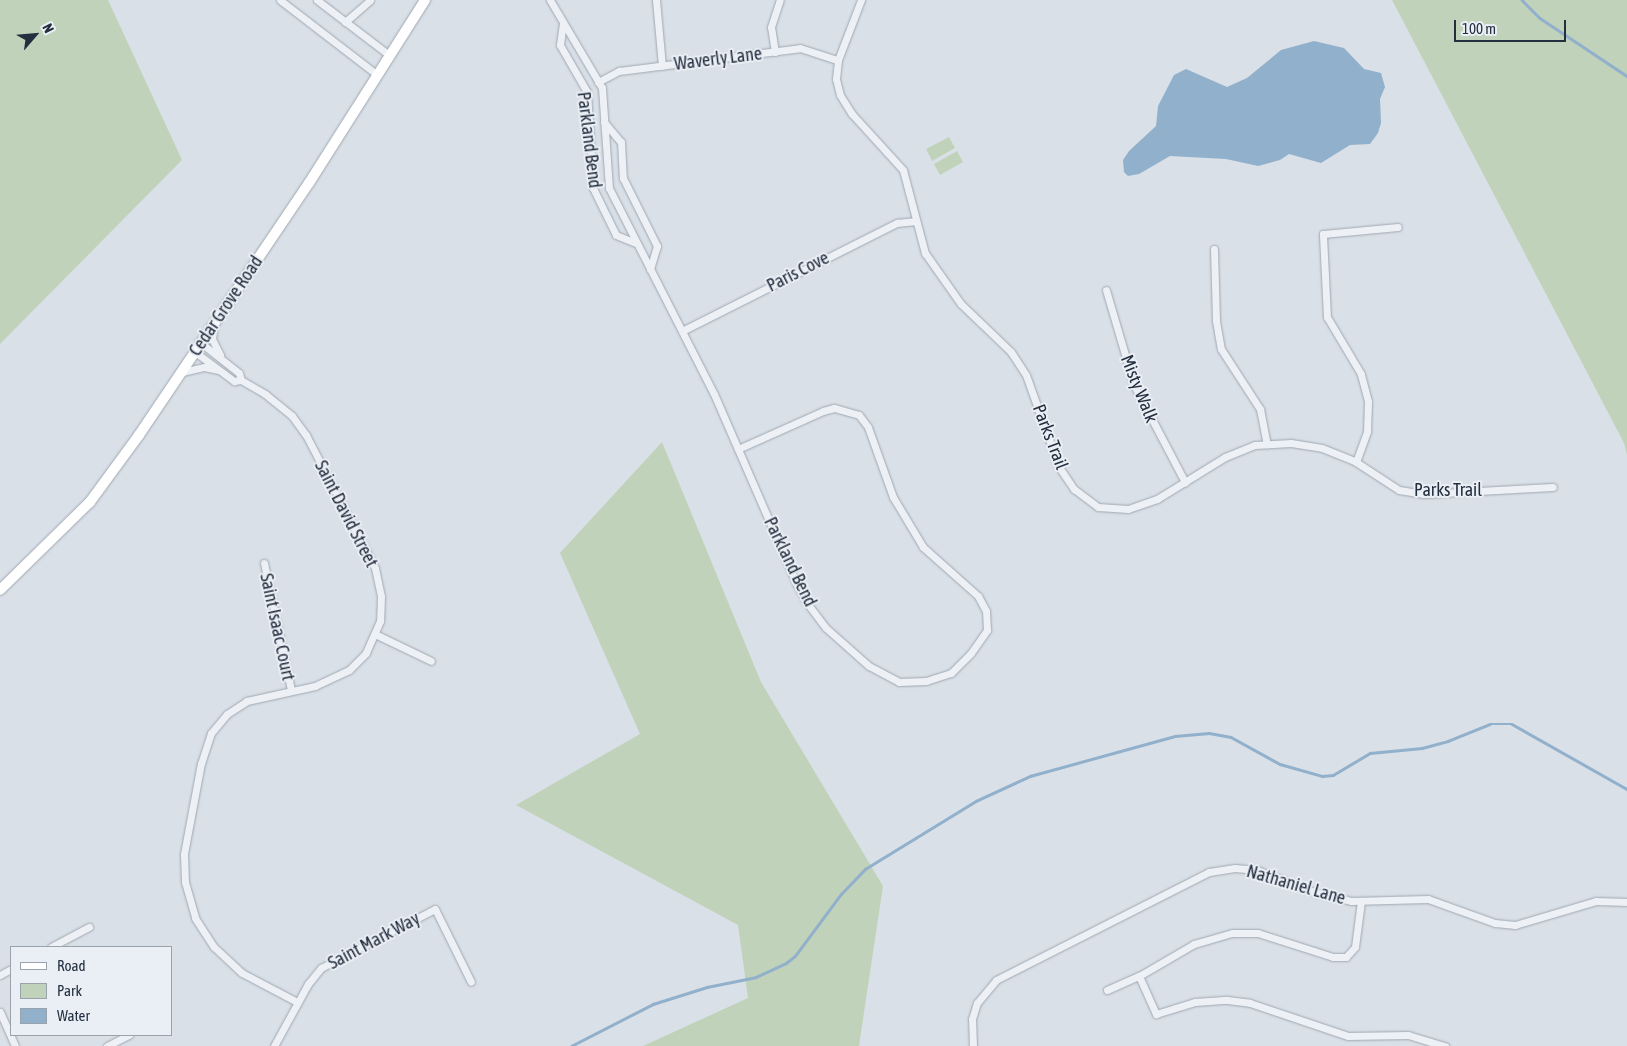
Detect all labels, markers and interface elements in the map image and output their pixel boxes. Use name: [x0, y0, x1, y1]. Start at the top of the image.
north arrow: [10, 10, 60, 60]
scale bar: [1457, 10, 1570, 42]
text: 100 m: [1462, 20, 1496, 37]
text: N: [39, 21, 57, 35]
street label: Waverly Lane: [673, 43, 763, 75]
street label: Parkland Bend: [572, 91, 606, 189]
street label: Paris Cove: [763, 247, 833, 297]
street label: Cedar Grove Road: [185, 252, 267, 360]
street label: Misty Walk: [1116, 352, 1162, 426]
street label: Parks Trail: [1028, 401, 1072, 473]
street label: Saint David Street: [310, 457, 382, 571]
street label: Parks Trail: [1414, 479, 1482, 501]
street label: Parkland Bend: [759, 514, 821, 610]
street label: Saint Isaac Court: [255, 572, 299, 682]
street label: Nathaniel Lane: [1244, 861, 1348, 909]
street label: Saint Mark Way: [324, 908, 424, 974]
legend: [10, 946, 172, 1036]
text: Road: [57, 957, 86, 974]
text: Park: [57, 982, 82, 999]
text: Water: [57, 1007, 90, 1024]

